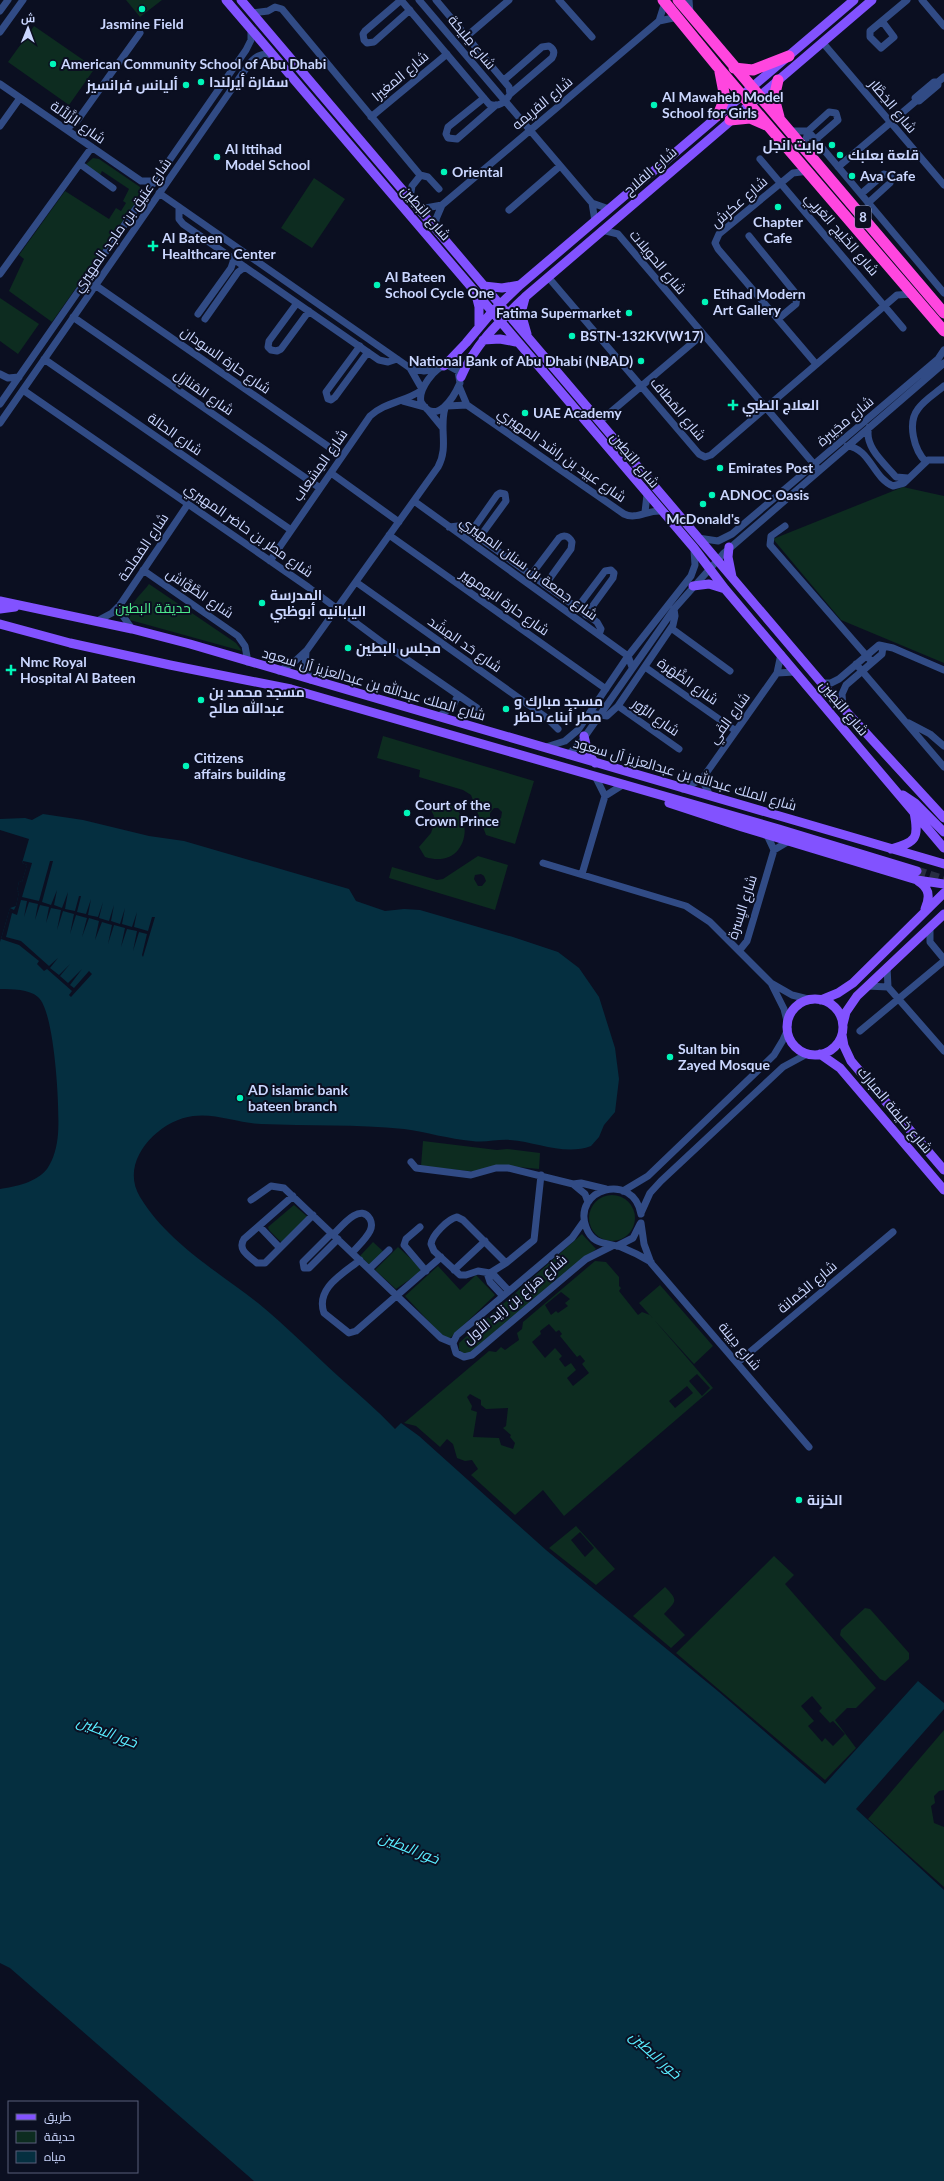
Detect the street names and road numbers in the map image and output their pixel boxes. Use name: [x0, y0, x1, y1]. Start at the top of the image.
street label: شارع مِليكة: [444, 11, 500, 73]
street label: شارع المغيرا: [368, 47, 432, 105]
street label: شارع القريمه: [508, 72, 576, 134]
street label: شارع الخِطَّار: [865, 75, 921, 137]
street label: شارع الزَّلاَّلة: [47, 96, 109, 148]
street label: شارع الفلاح: [620, 143, 680, 199]
street label: شارع عتيق بن ماجد المهيري: [69, 154, 178, 297]
street label: شارع عكرش: [707, 172, 771, 232]
street label: شارع البَطِين: [397, 182, 455, 244]
street label: شارع الخَلِيج العَربِي: [799, 189, 883, 281]
road number: 8: [855, 206, 871, 228]
street label: شارع الحويلات: [626, 226, 690, 298]
street label: شارع حارة السودان: [178, 322, 274, 398]
street label: شارع المَنازِل: [170, 365, 237, 420]
street label: شارع المَطاف: [646, 374, 710, 444]
street label: شارع مجَيبرة: [813, 392, 877, 450]
street label: شارع عبيد بن راشد المهيري: [493, 404, 630, 509]
street label: شارع الحالة: [144, 409, 206, 459]
street label: شارع المِشعاب: [289, 425, 351, 505]
street label: شارع البَطِين: [607, 429, 663, 491]
street label: شارع مطر بن حاضر المهيري: [179, 479, 317, 584]
street label: شارع المَملَحة: [114, 510, 172, 584]
street label: شارع جمعة بن سنان المهيري: [455, 512, 601, 626]
street label: شارع الطَّوَّاش: [163, 564, 237, 622]
street label: شارع حارة البومهير: [456, 564, 553, 639]
street label: شارع حَد المِشَد: [425, 612, 505, 676]
street label: شارع الملك عبدالله بن عبدالعزيز آل سعود: [260, 643, 488, 725]
street label: شارع الظَّهَرة: [654, 653, 722, 709]
street label: شارع البَطِين: [816, 677, 872, 739]
street label: شارع الفَي: [704, 689, 756, 749]
street label: شارع الزُّور: [628, 694, 683, 740]
street label: شارع الملك عبدالله بن عبدالعزيز آل سعود: [571, 733, 799, 815]
street label: شارع اليِسرة: [723, 873, 761, 942]
street label: شارع خليفة المبارك: [854, 1063, 936, 1157]
street label: شارع هزاع بن زايد الأول: [459, 1250, 571, 1348]
street label: شارع الجُمانة: [774, 1257, 840, 1317]
street label: شارع دِيينة: [715, 1318, 765, 1374]

